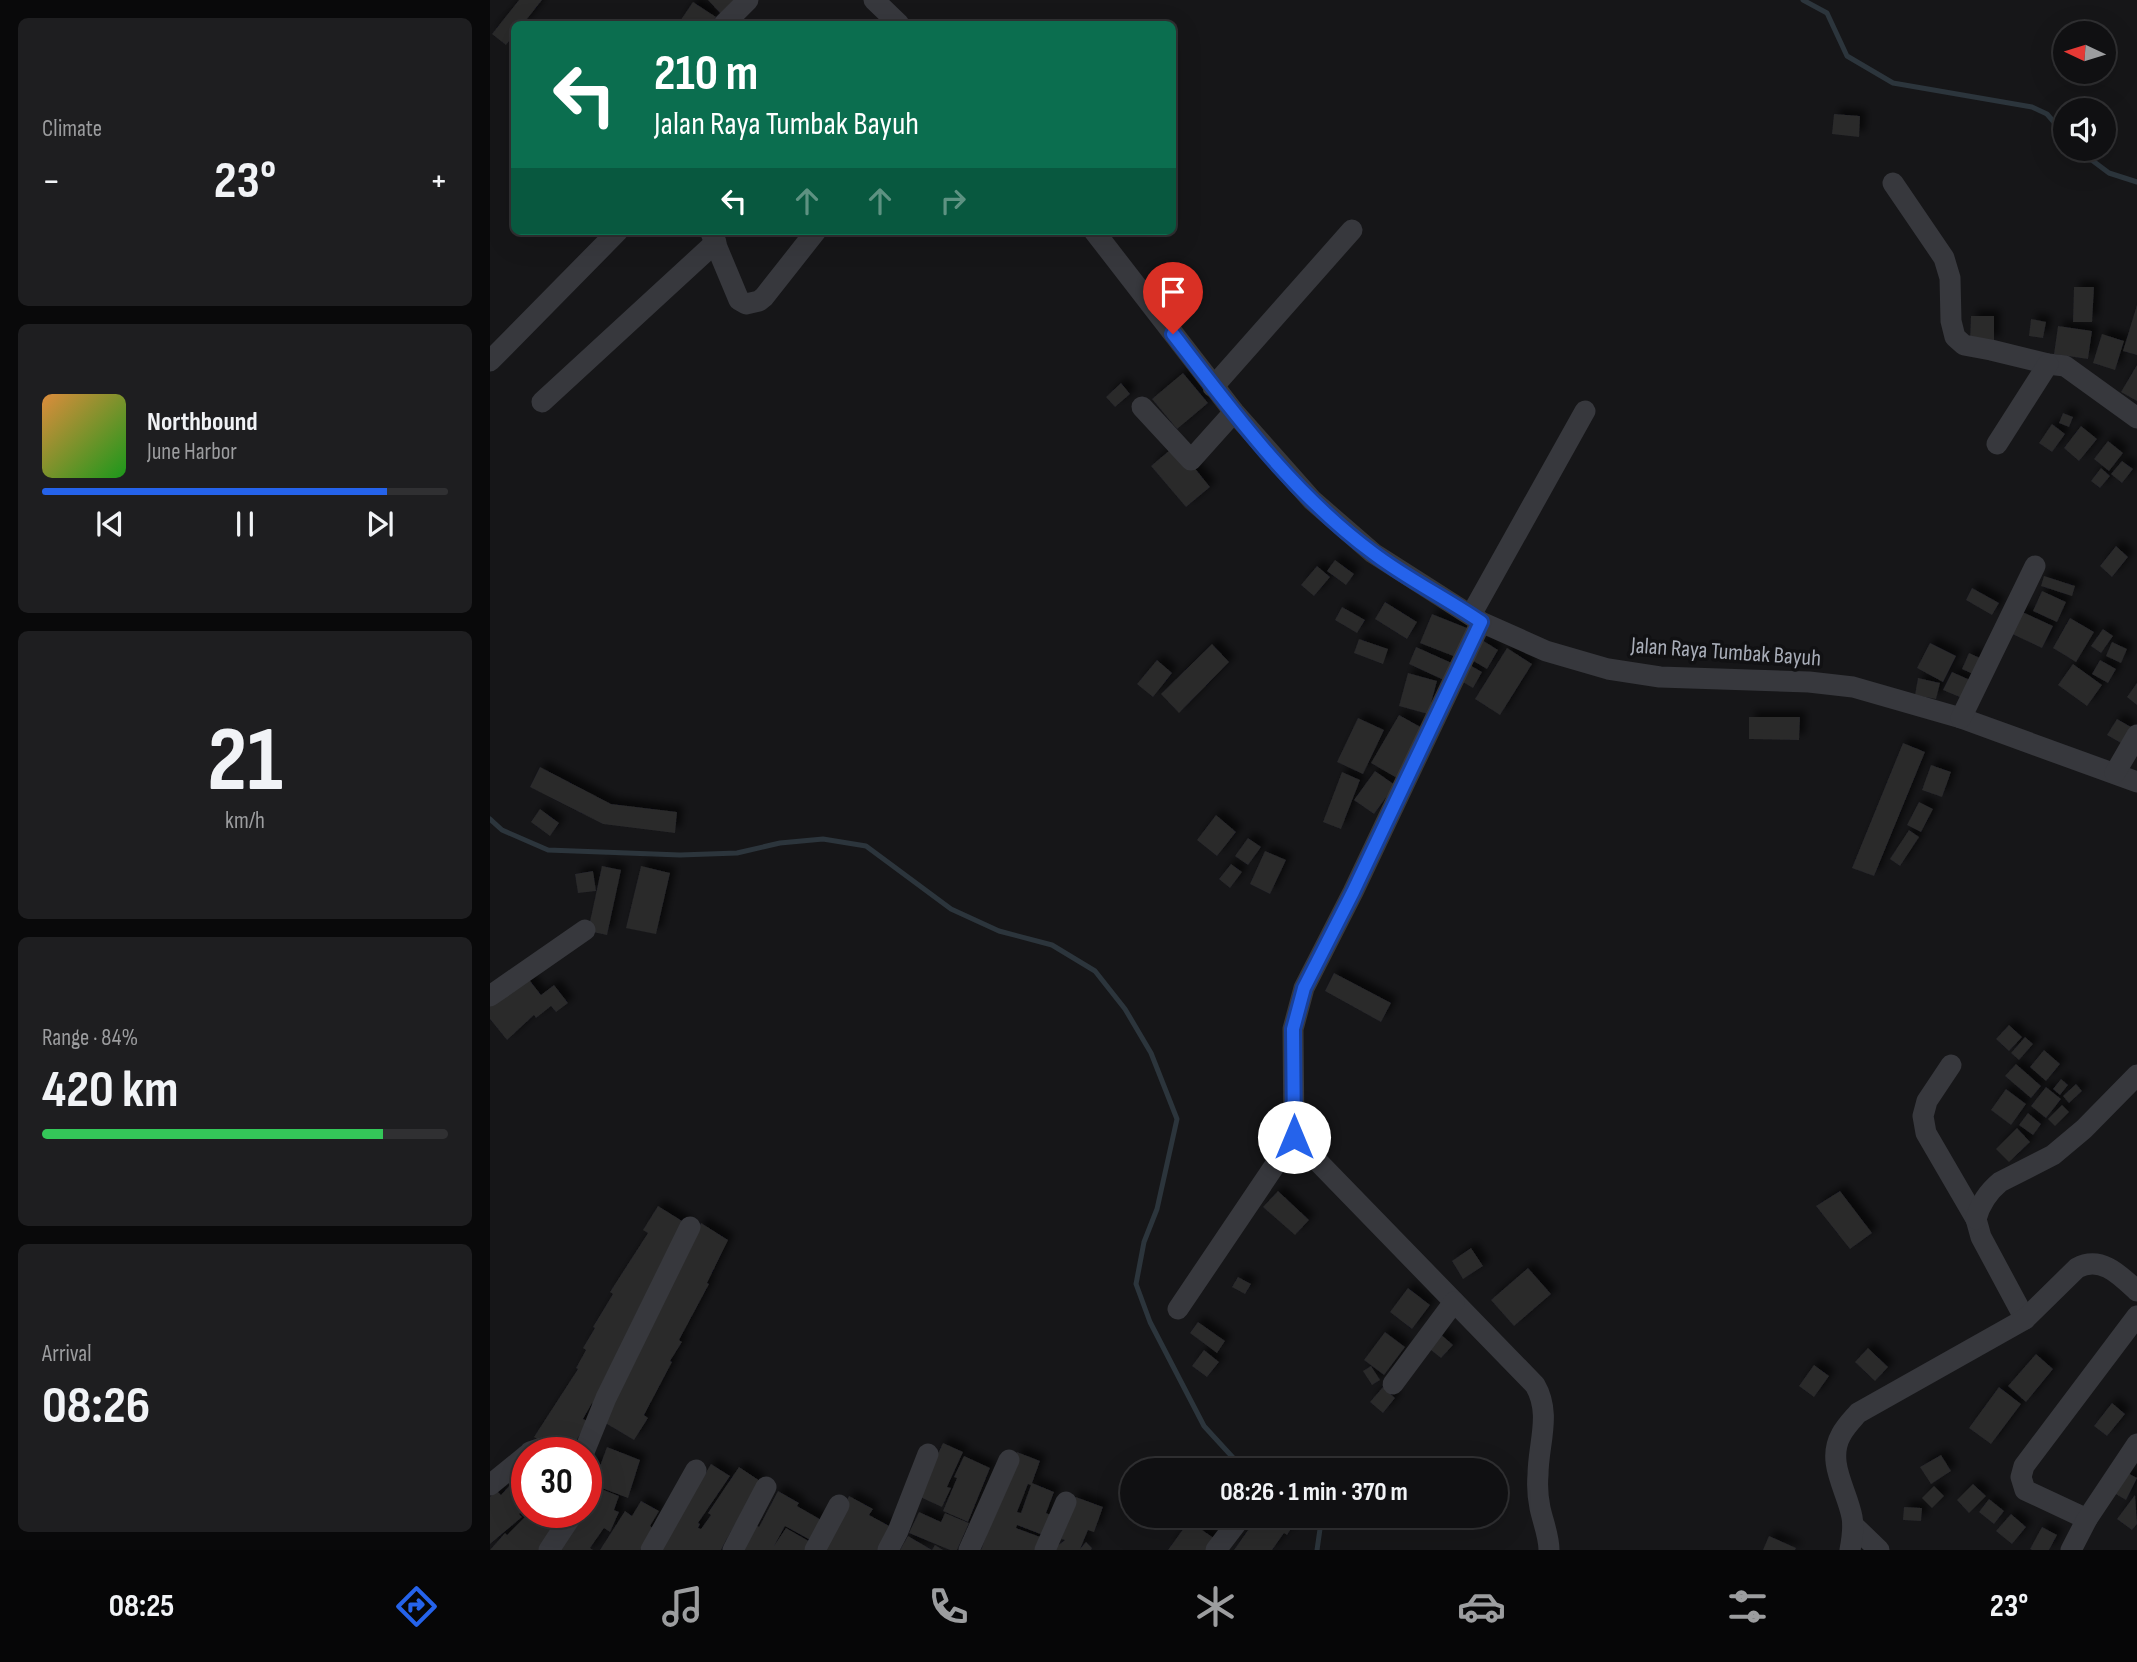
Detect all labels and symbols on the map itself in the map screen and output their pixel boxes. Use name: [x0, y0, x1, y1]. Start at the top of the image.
north arrow: [2053, 21, 2116, 84]
pin: [1143, 262, 1203, 334]
street label: Jalan Raya Tumbak Bayuh: [1629, 631, 1822, 673]
position arrow: [1257, 1100, 1331, 1174]
speed limit sign: 30: [511, 1437, 602, 1528]

